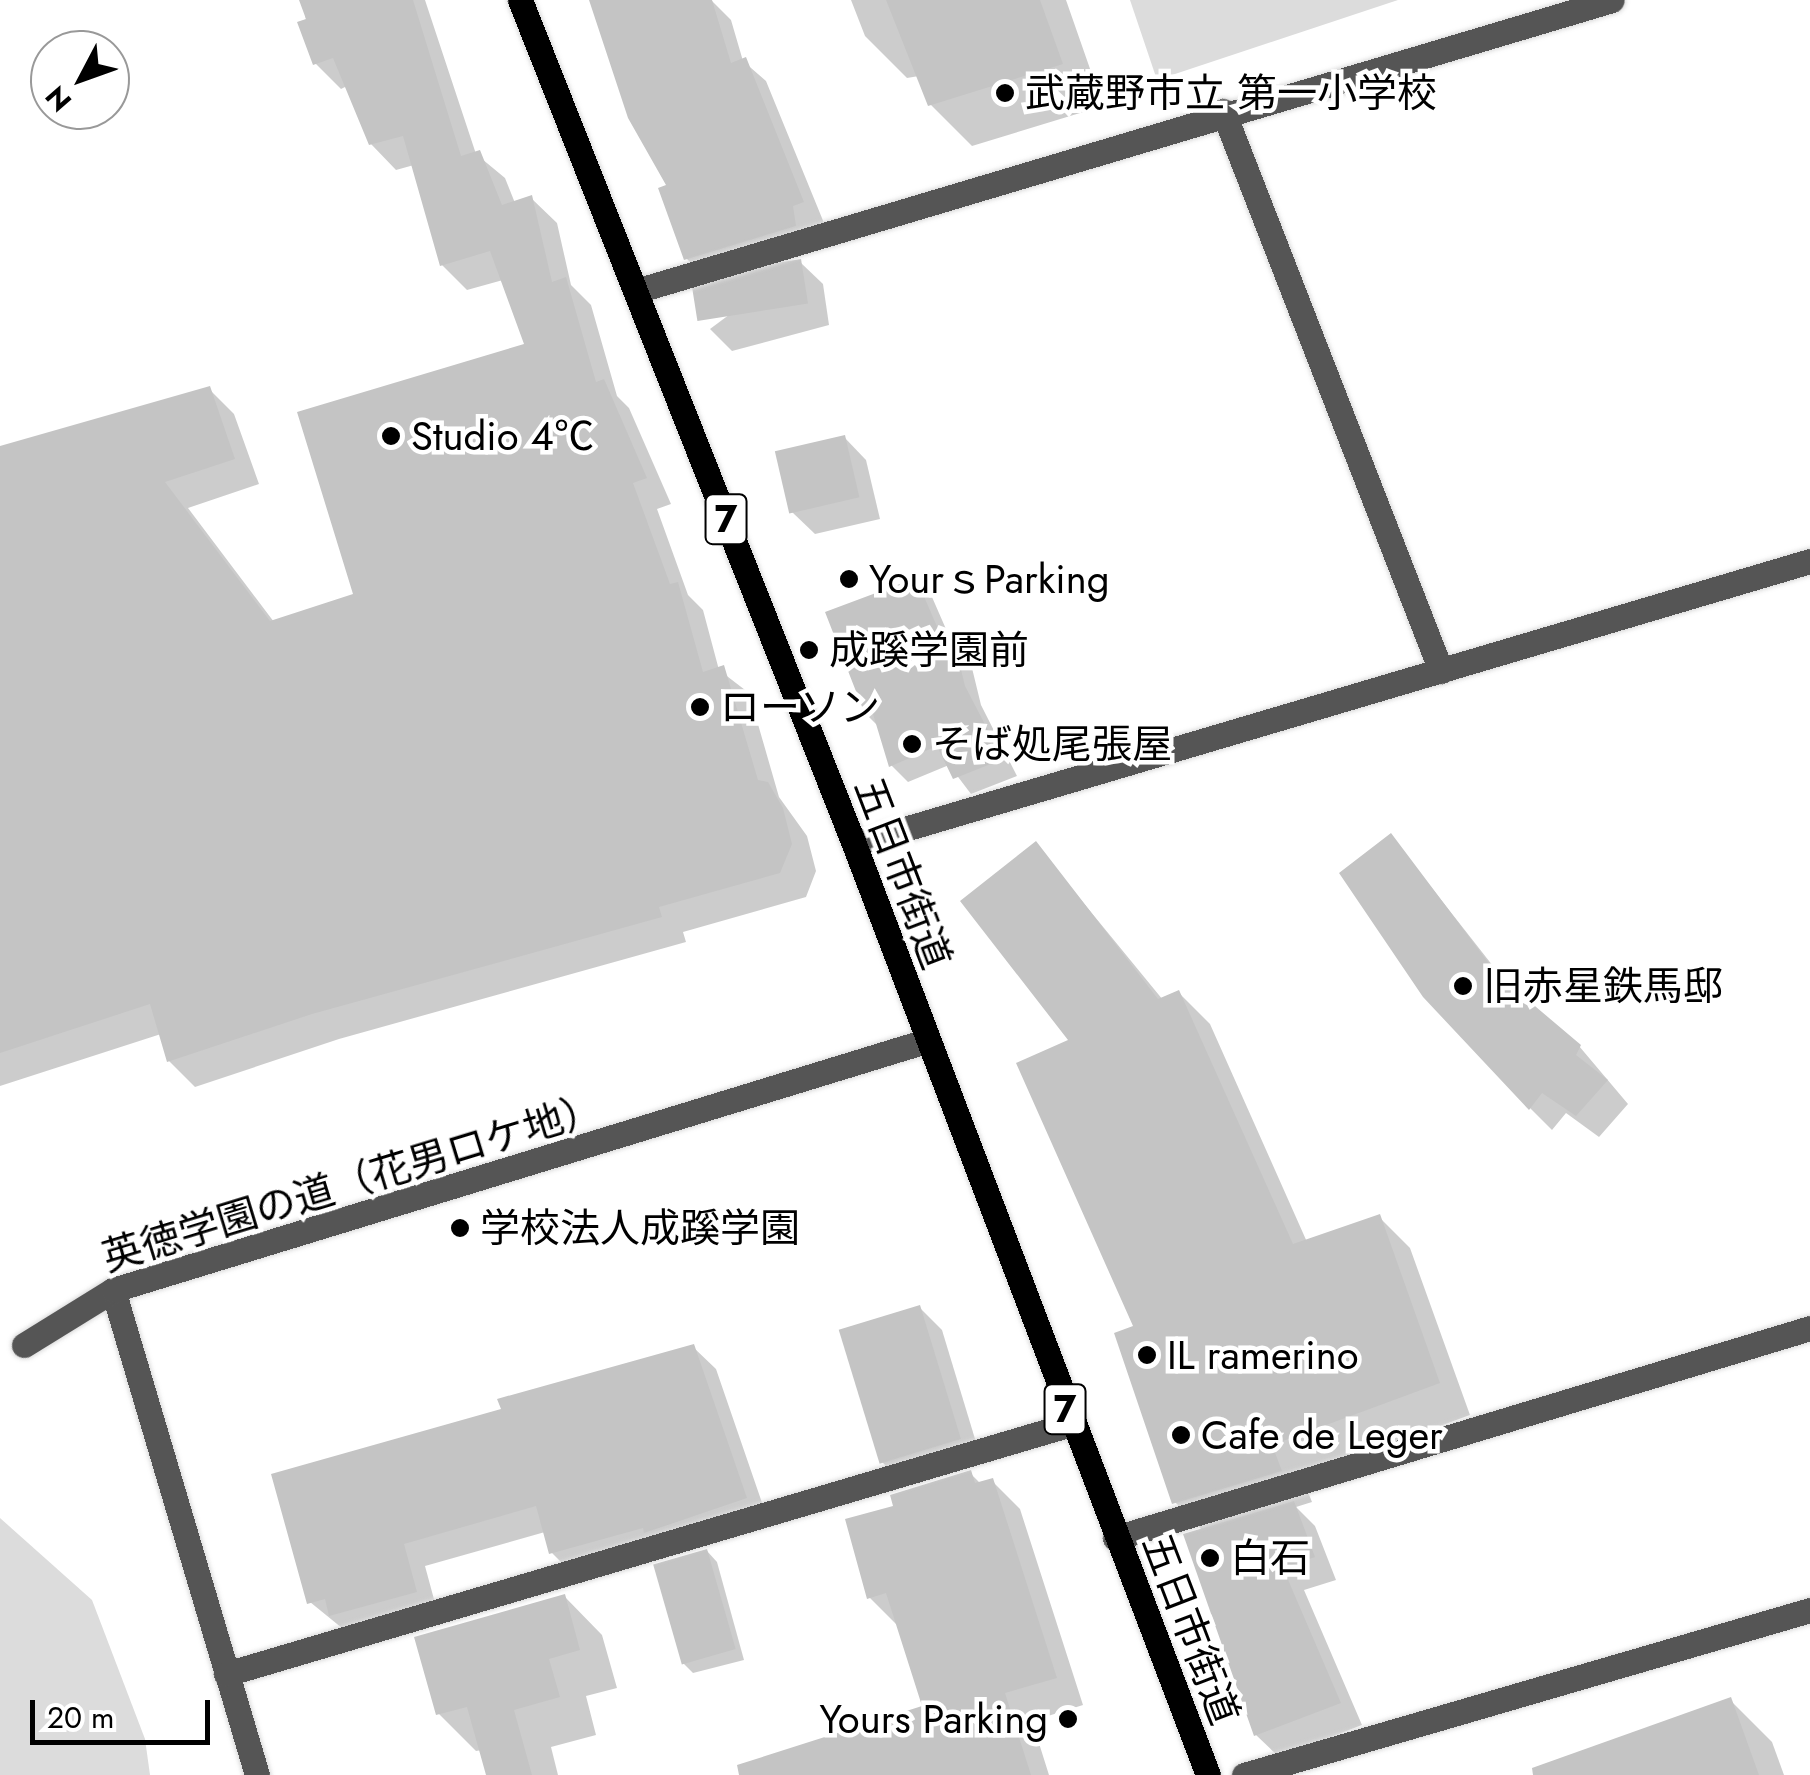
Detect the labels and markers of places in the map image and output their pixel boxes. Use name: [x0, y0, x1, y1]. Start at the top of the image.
place label: 武蔵野市立 第一小学校: [1025, 69, 1437, 117]
marker: 武蔵野市立 第一小学校: [994, 82, 1016, 104]
place label: Studio 4℃: [411, 412, 594, 460]
marker: Studio 4℃: [380, 425, 402, 447]
place label: YourｓParking: [869, 555, 1109, 603]
marker: YourｓParking: [838, 568, 860, 590]
place label: 成蹊学園前: [829, 626, 1029, 674]
marker: 成蹊学園前: [798, 639, 820, 661]
place label: ローソン: [720, 683, 880, 731]
marker: ローソン: [689, 696, 711, 718]
place label: そば処尾張屋: [932, 720, 1172, 768]
marker: そば処尾張屋: [901, 733, 923, 755]
place label: 旧赤星鉄馬邸: [1483, 962, 1723, 1010]
marker: 旧赤星鉄馬邸: [1452, 975, 1474, 997]
place label: 学校法人成蹊学園: [480, 1204, 800, 1252]
marker: 学校法人成蹊学園: [449, 1217, 471, 1239]
place label: IL ramerino: [1167, 1331, 1359, 1379]
marker: IL ramerino: [1136, 1344, 1158, 1366]
place label: Cafe de Leger: [1201, 1411, 1443, 1459]
marker: Cafe de Leger: [1170, 1424, 1192, 1446]
place label: 白石: [1230, 1534, 1310, 1582]
marker: 白石: [1199, 1547, 1221, 1569]
place label: Yours Parking: [819, 1695, 1048, 1743]
marker: Yours Parking: [1057, 1708, 1079, 1730]

